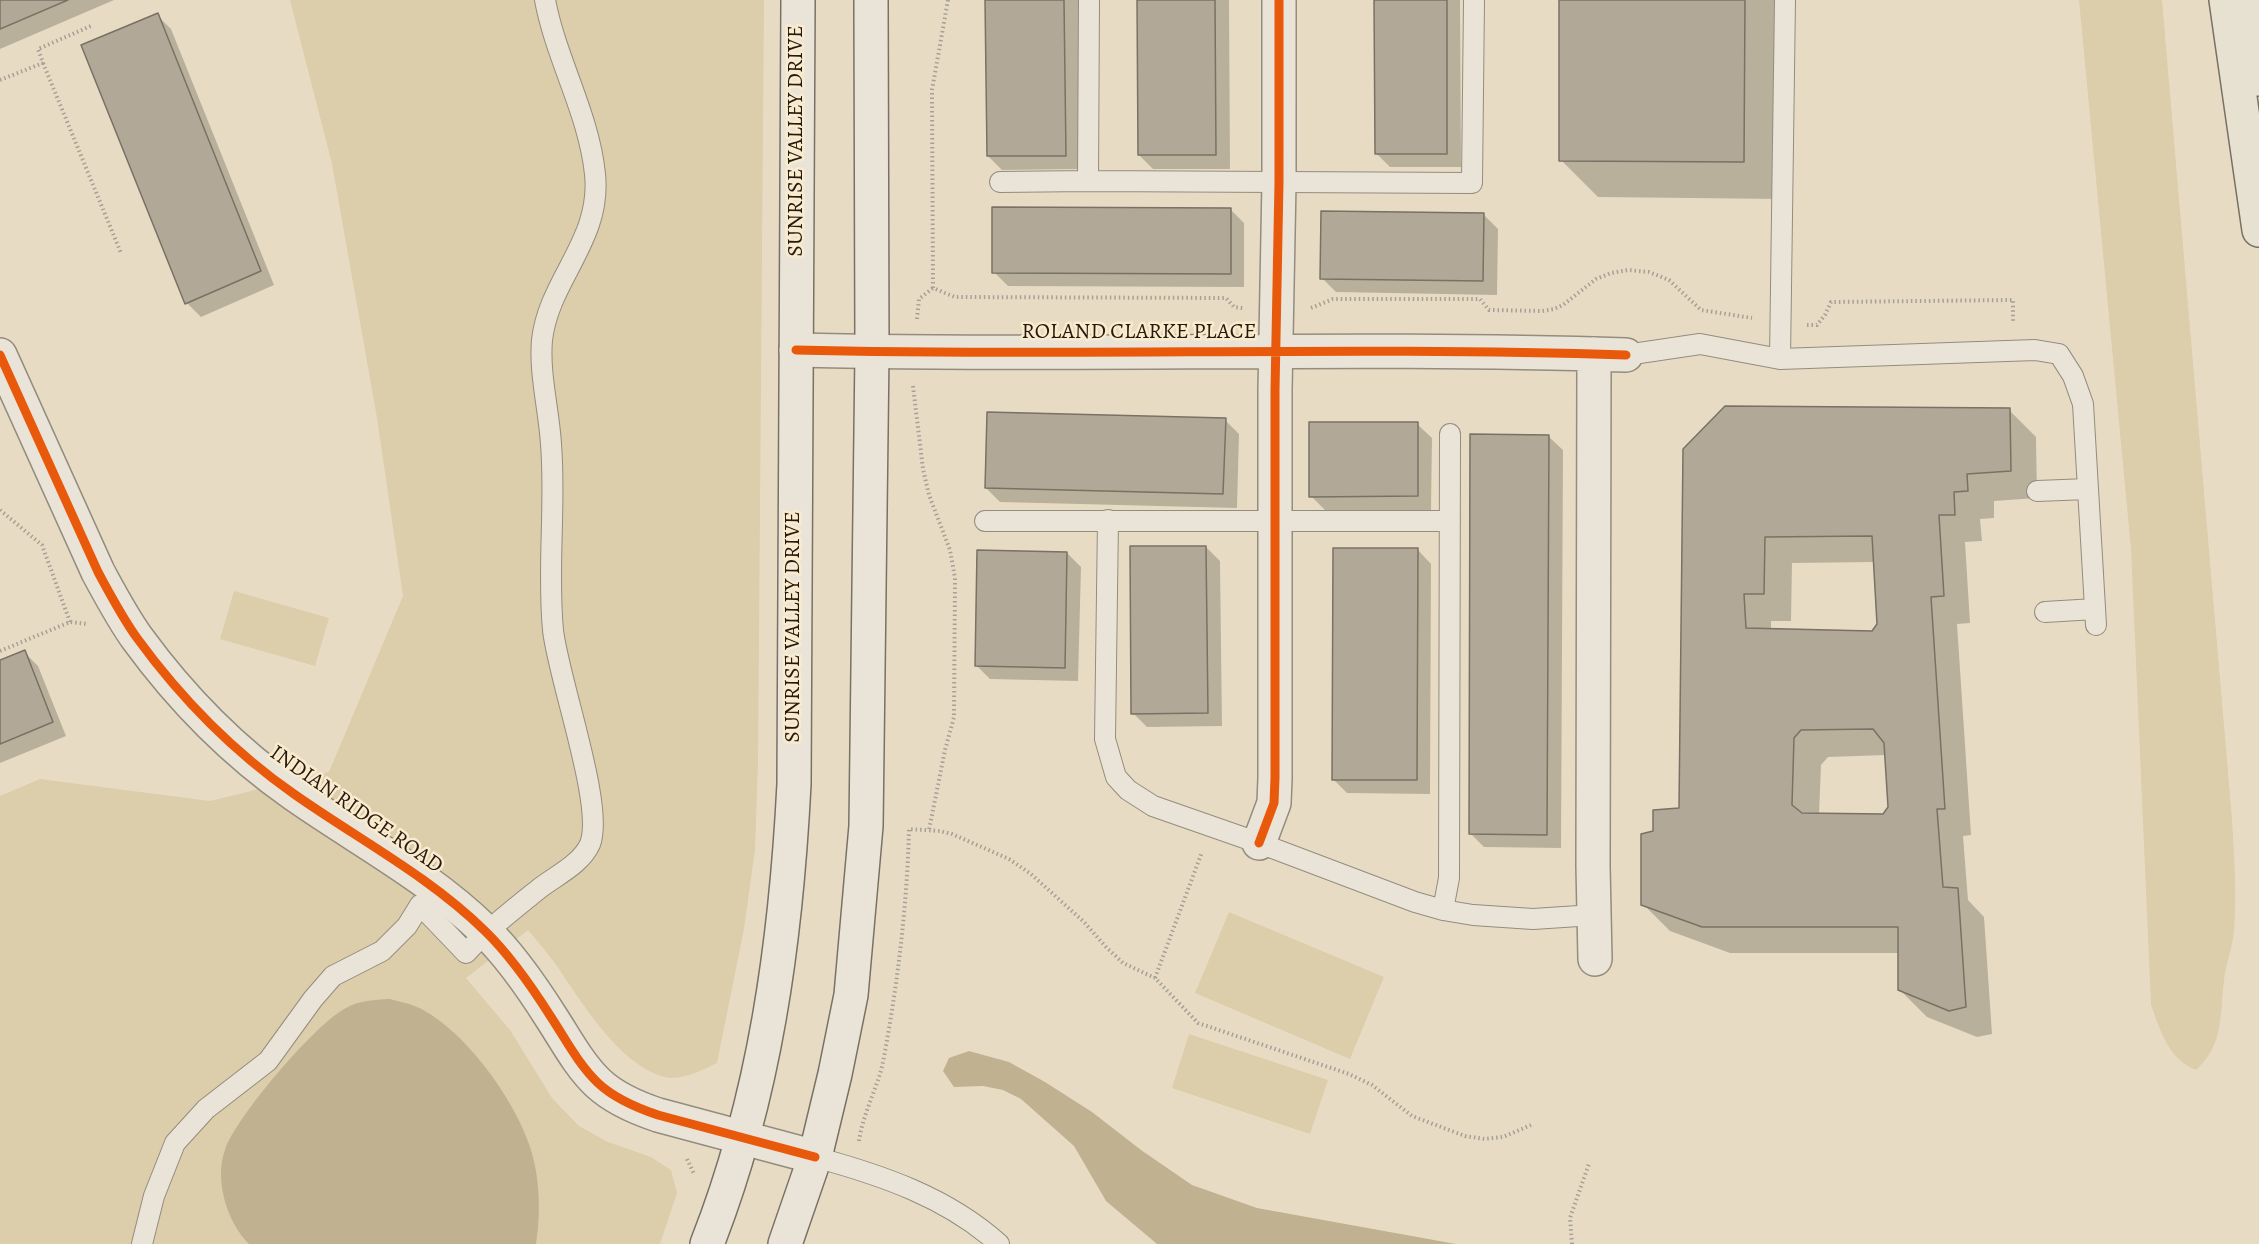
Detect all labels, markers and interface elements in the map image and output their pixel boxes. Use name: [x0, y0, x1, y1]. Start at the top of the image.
street label: SUNRISE VALLEY DRIVE: [784, 25, 810, 257]
street label: ROLAND CLARKE PLACE: [1022, 320, 1256, 346]
street label: SUNRISE VALLEY DRIVE: [781, 511, 807, 743]
street label: INDIAN RIDGE ROAD: [264, 740, 448, 880]

